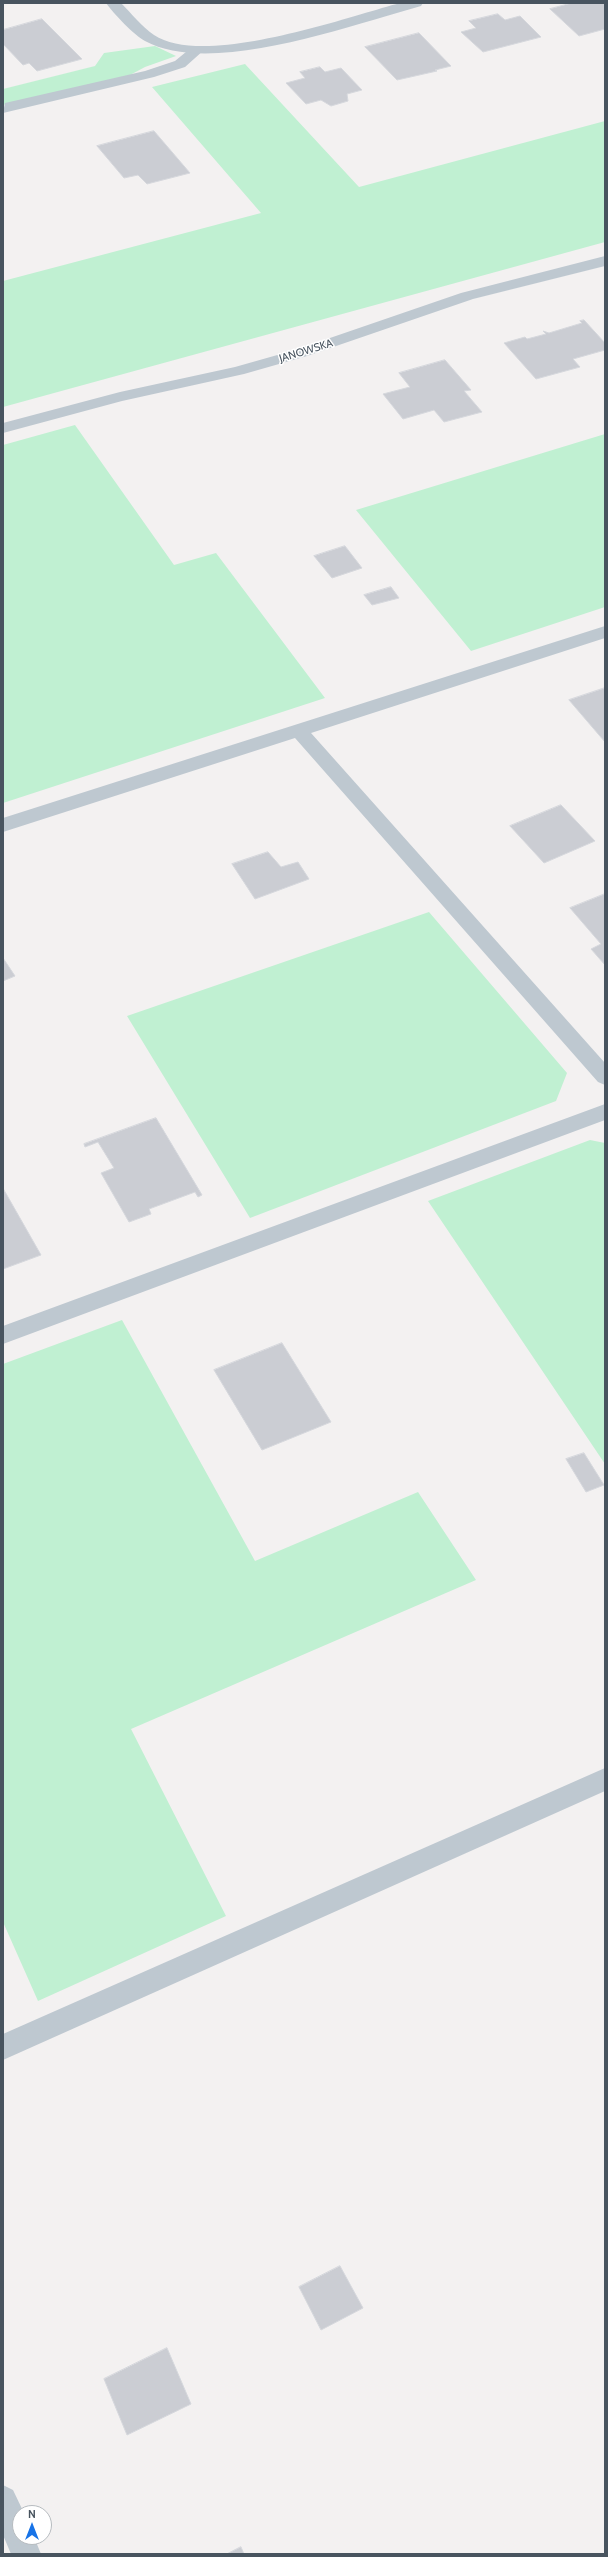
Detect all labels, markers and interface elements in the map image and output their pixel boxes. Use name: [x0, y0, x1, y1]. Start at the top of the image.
street label: JANOWSKA: [278, 337, 334, 365]
north arrow: [12, 2505, 52, 2545]
text: N: [28, 2507, 36, 2521]

